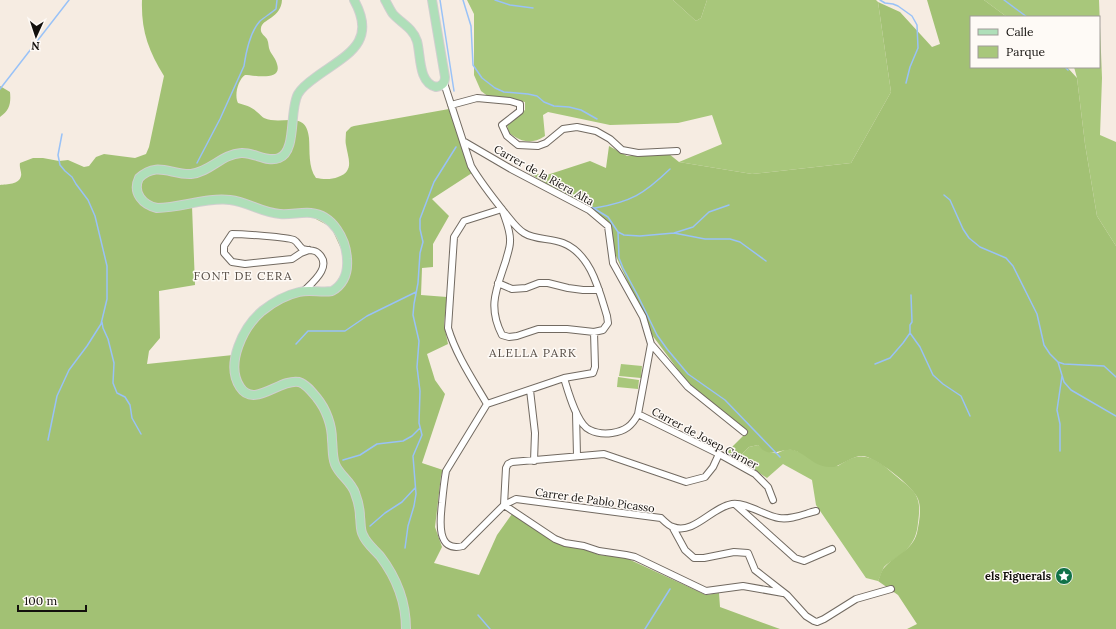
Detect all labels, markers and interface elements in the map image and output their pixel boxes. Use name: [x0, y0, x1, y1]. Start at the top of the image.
north arrow: [16, 16, 56, 56]
legend: [970, 16, 1100, 68]
text: Calle: [1006, 24, 1034, 39]
text: N: [30, 39, 40, 53]
text: Parque: [1006, 44, 1046, 59]
street label: Carrer de la Riera Alta: [491, 142, 597, 209]
district label: FONT DE CERA: [194, 268, 292, 283]
district label: ALELLA PARK: [488, 345, 577, 360]
street label: Carrer de Josep Carner: [649, 404, 761, 472]
street label: Carrer de Pablo Picasso: [534, 485, 656, 515]
place icon: els Figuerals: [1054, 566, 1074, 586]
place label: els Figuerals: [985, 569, 1051, 583]
scale bar: [18, 587, 86, 613]
text: 100 m: [24, 593, 57, 608]

